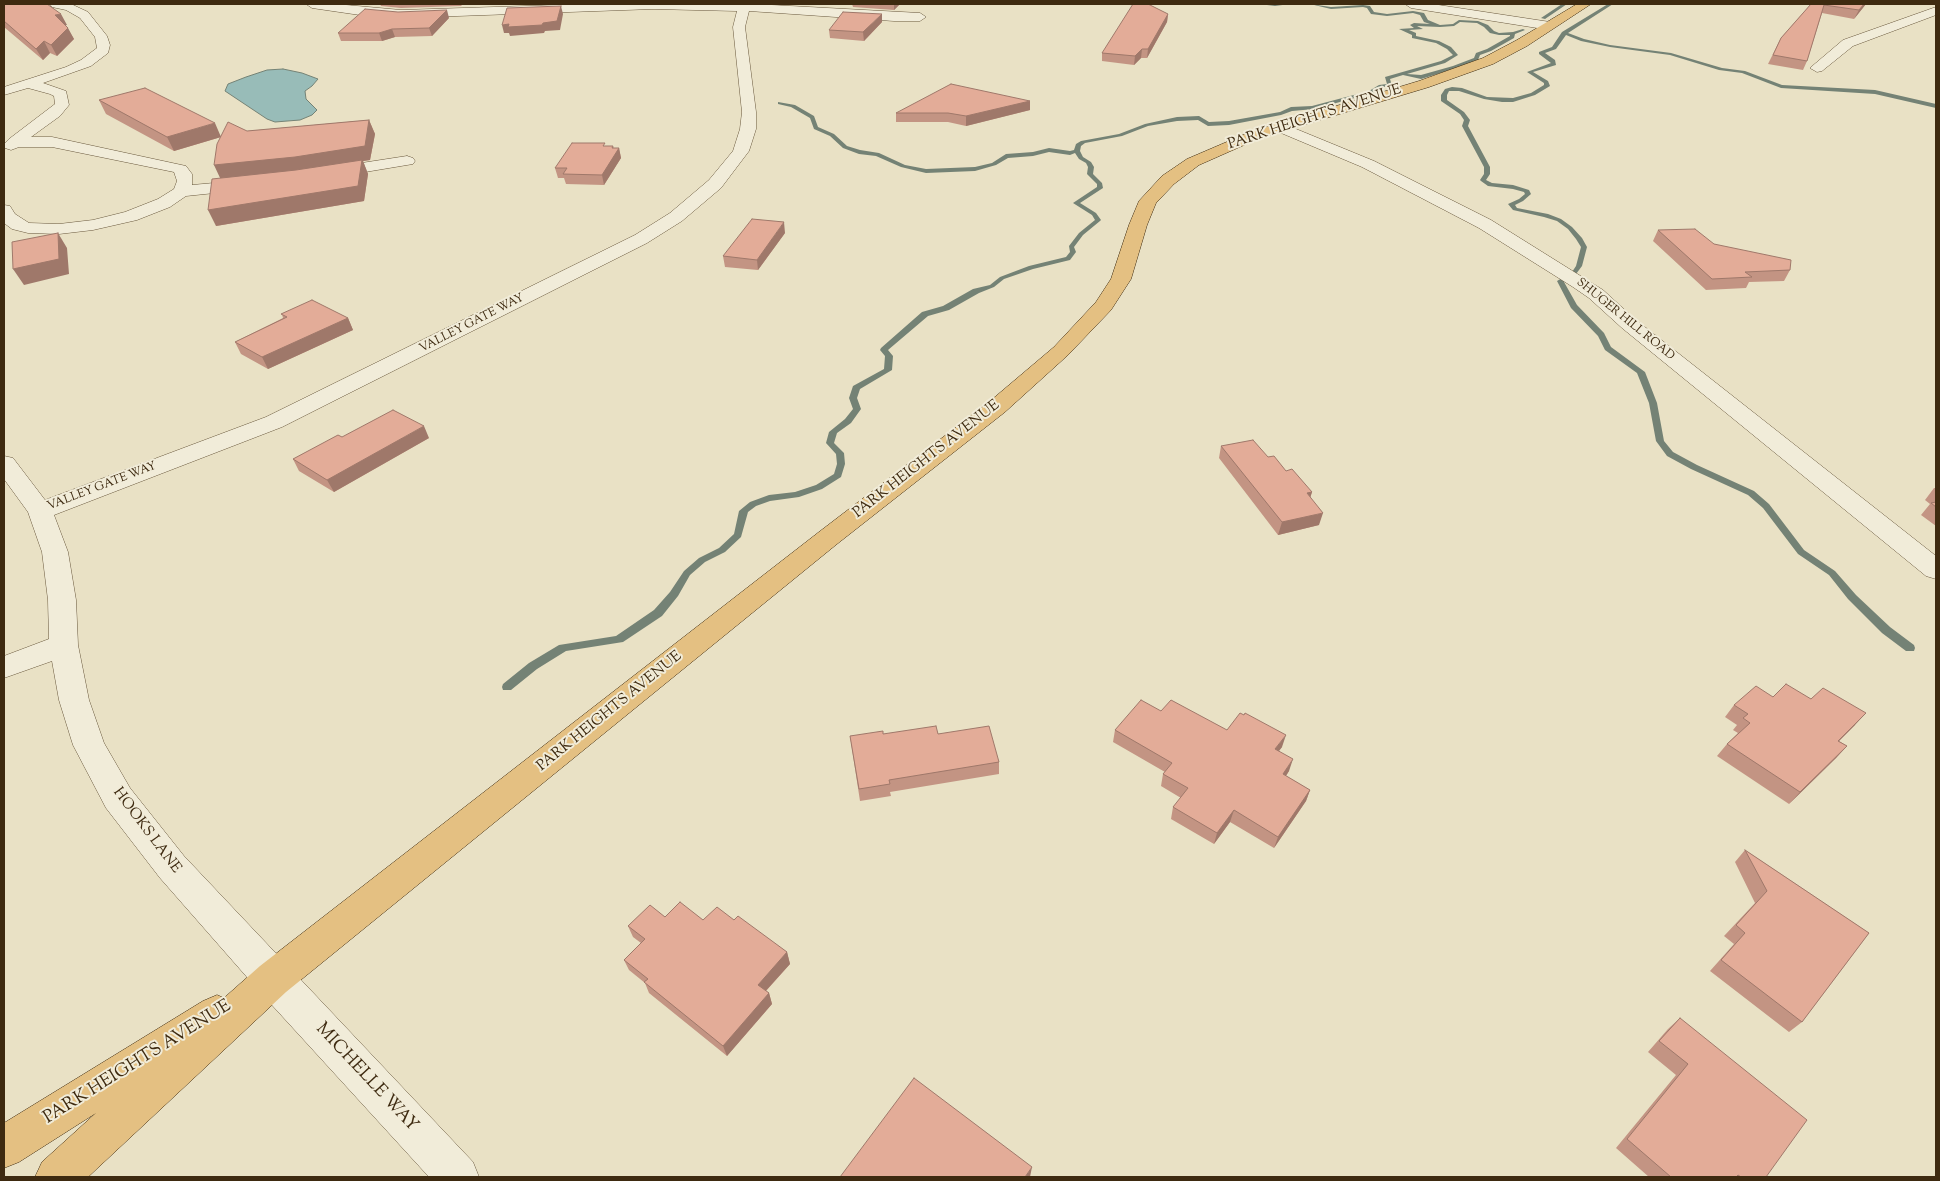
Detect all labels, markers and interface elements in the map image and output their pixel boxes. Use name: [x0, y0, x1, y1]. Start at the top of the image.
street label: PARK HEIGHTS AVENUE: [1226, 81, 1404, 155]
street label: SHUGER HILL ROAD: [1573, 276, 1677, 364]
street label: VALLEY GATE WAY: [417, 291, 527, 357]
street label: PARK HEIGHTS AVENUE: [850, 397, 1004, 523]
street label: VALLEY GATE WAY: [46, 460, 158, 514]
street label: PARK HEIGHTS AVENUE: [534, 648, 686, 776]
street label: HOOKS LANE: [108, 785, 184, 877]
street label: PARK HEIGHTS AVENUE: [40, 996, 236, 1130]
street label: MICHELLE WAY: [310, 1019, 422, 1137]

